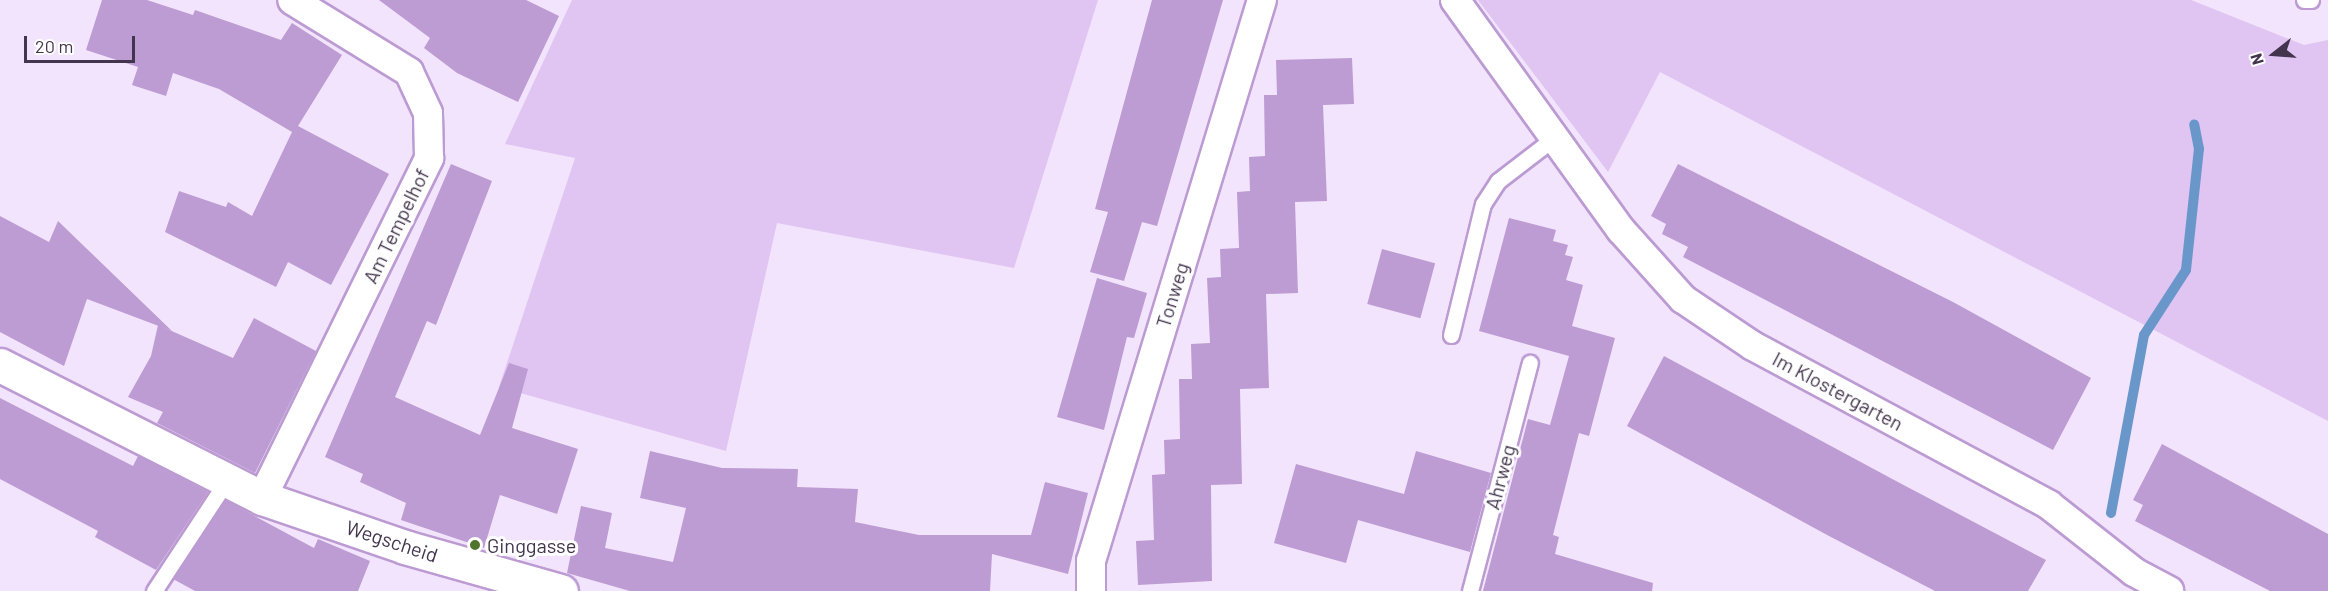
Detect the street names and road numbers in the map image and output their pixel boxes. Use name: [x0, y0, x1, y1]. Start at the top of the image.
street label: Am Tempelhof: [358, 165, 434, 287]
street label: Tonweg: [1151, 259, 1193, 331]
street label: Im Klostergarten: [1769, 346, 1907, 436]
street label: Ahrweg: [1480, 442, 1520, 512]
street label: Wegscheid: [343, 515, 441, 567]

